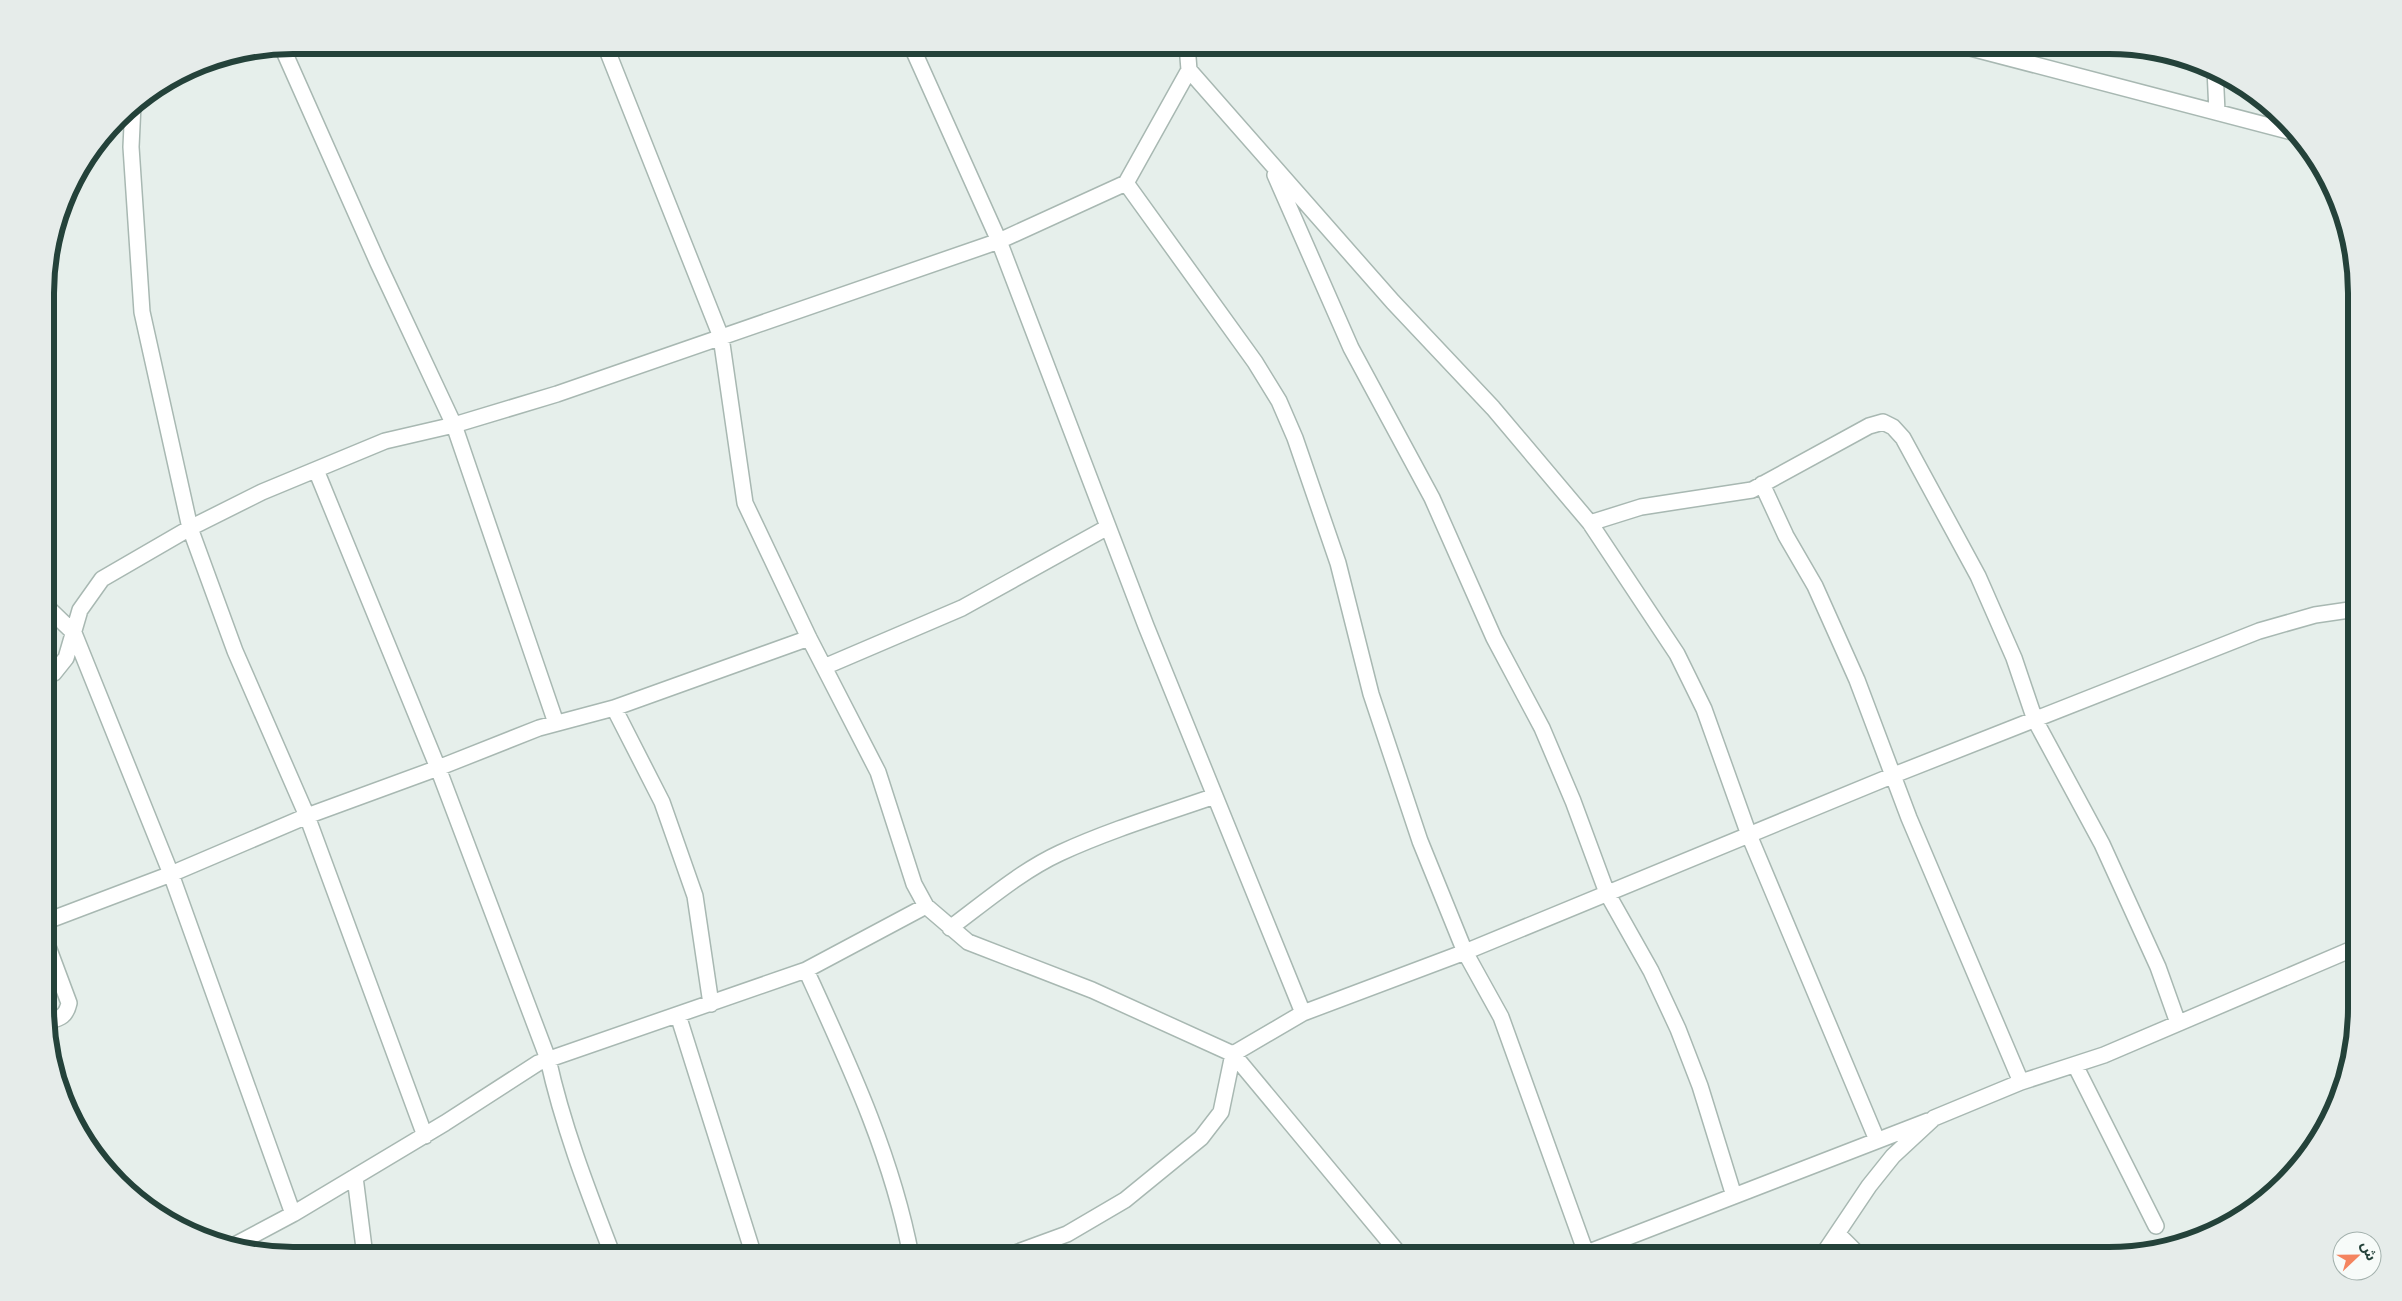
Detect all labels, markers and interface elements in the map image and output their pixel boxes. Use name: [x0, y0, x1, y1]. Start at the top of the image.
north arrow: [2332, 1231, 2382, 1281]
text: ش: [2357, 1239, 2381, 1263]

